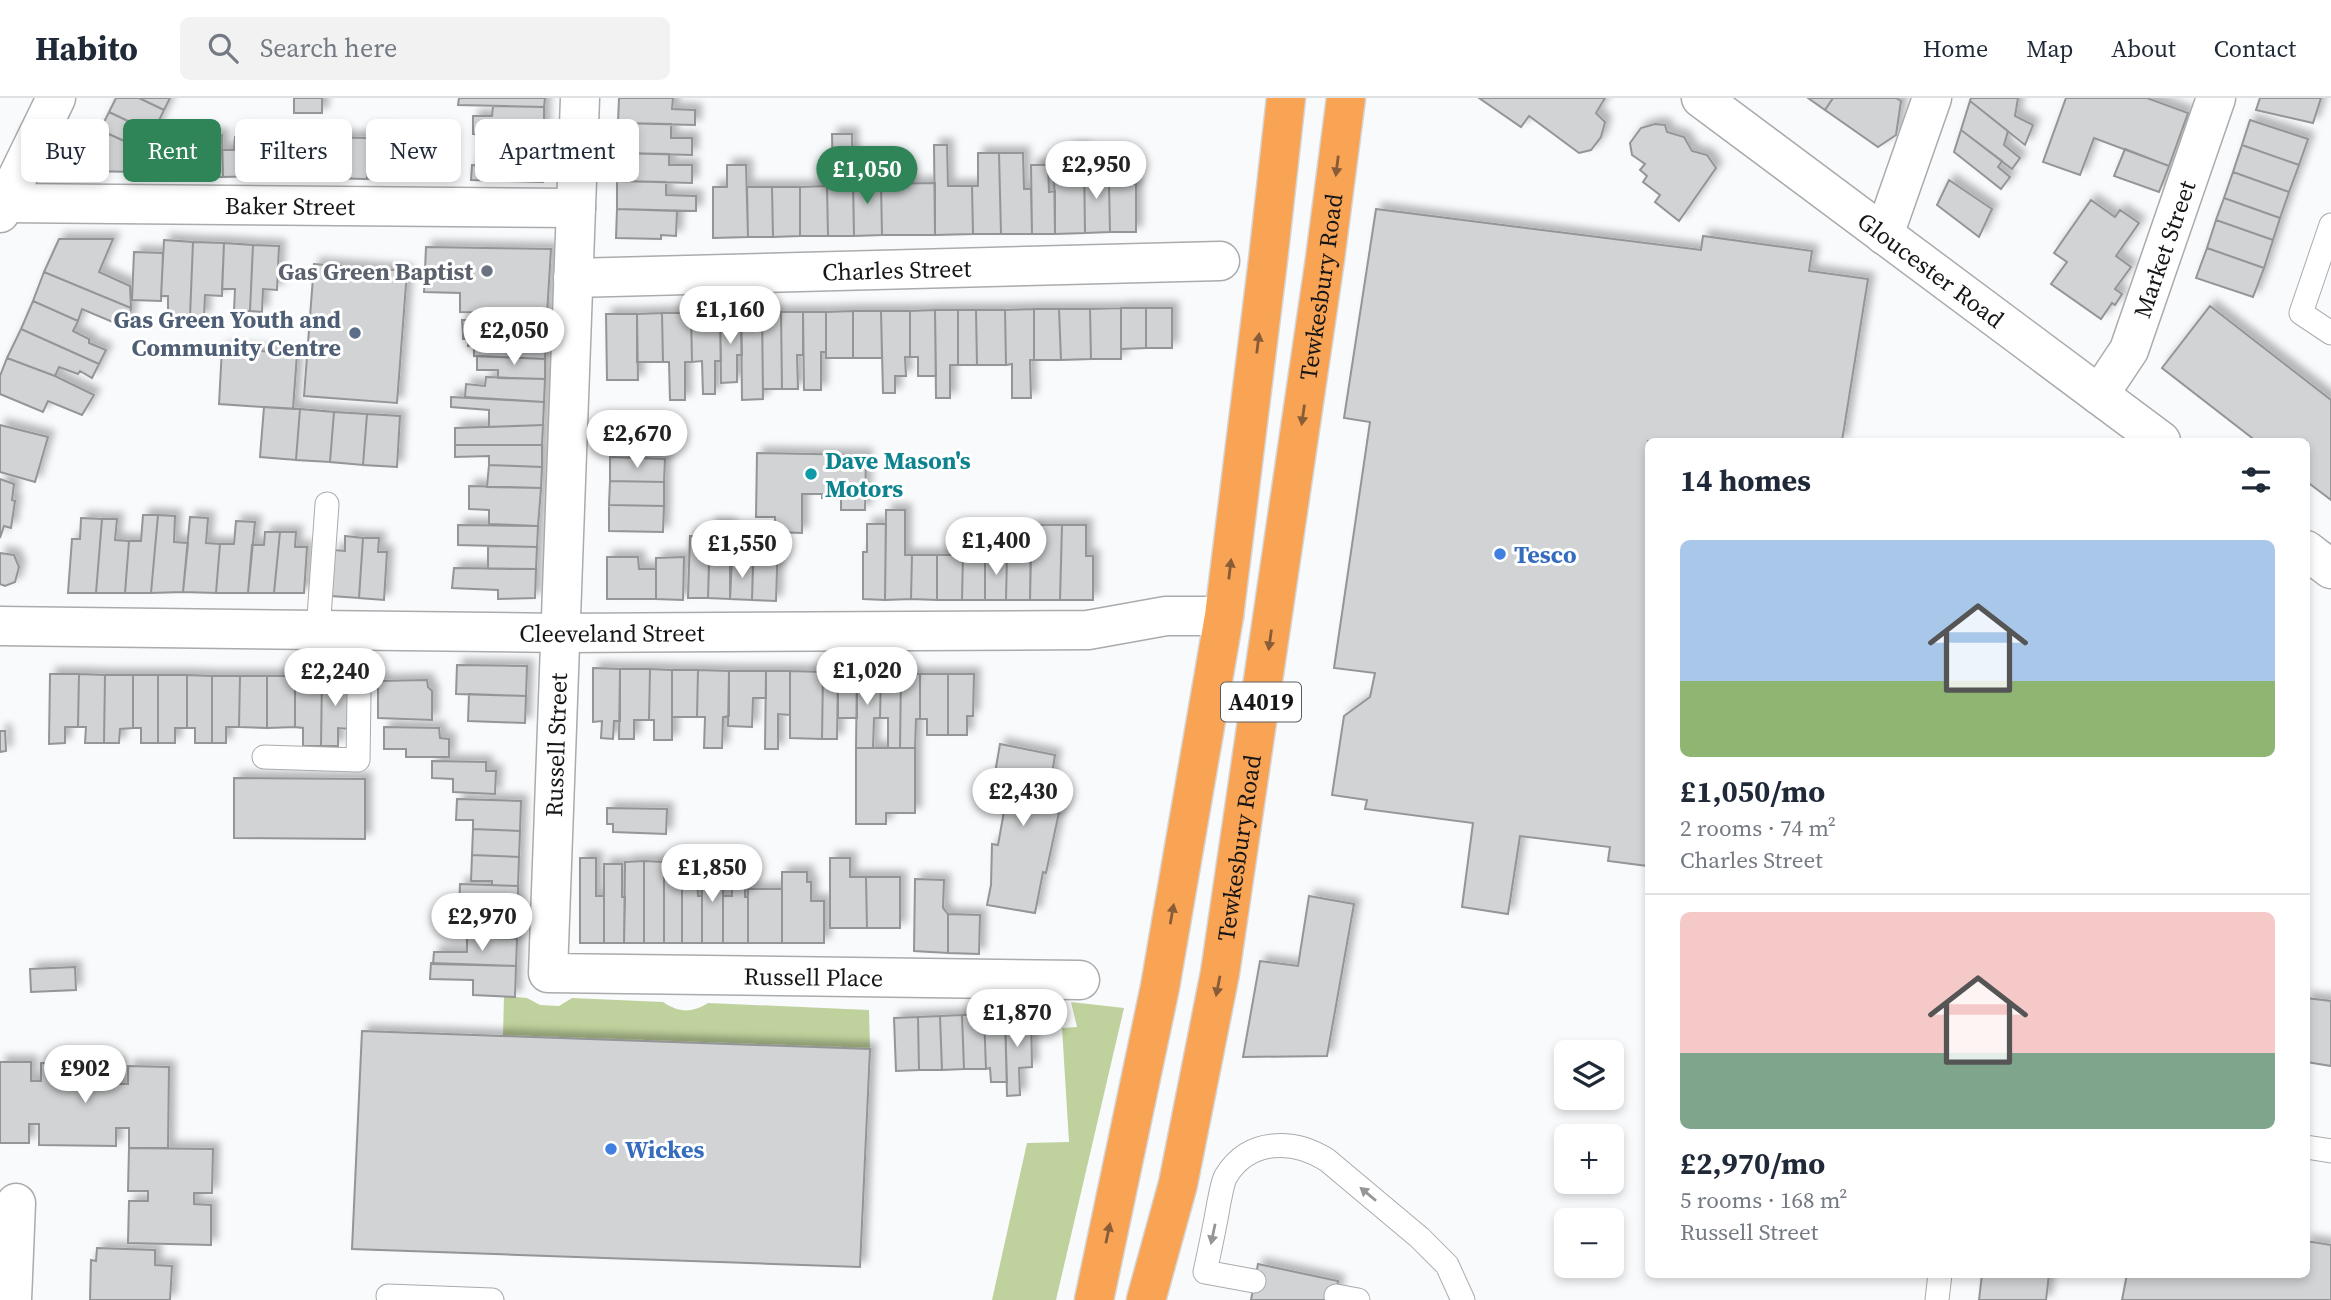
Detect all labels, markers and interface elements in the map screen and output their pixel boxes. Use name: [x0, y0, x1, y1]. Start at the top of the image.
search box: [180, 17, 670, 80]
text: Habito: [35, 26, 138, 71]
icon: search: [204, 29, 242, 67]
text: Search here: [260, 30, 397, 66]
text: Home: [1923, 32, 1988, 65]
text: Map: [2026, 32, 2073, 65]
text: About: [2111, 32, 2176, 65]
text: Contact: [2214, 32, 2296, 65]
chip: Buy: [21, 119, 109, 182]
chip: Rent: [123, 119, 221, 182]
chip: Filters: [235, 119, 352, 182]
chip: New: [366, 119, 461, 182]
chip: Apartment: [475, 119, 639, 182]
pin: £2,950: [1039, 141, 1153, 201]
pin: £1,050: [810, 146, 924, 206]
text: £2,950: [1061, 148, 1131, 180]
text: £1,050: [832, 153, 902, 185]
one-way arrow: [1332, 155, 1343, 177]
street label: Market Street: [2125, 176, 2203, 322]
street label: Baker Street: [225, 188, 355, 223]
street label: Tewkesbury Road: [1291, 191, 1350, 382]
street label: Gloucester Road: [1851, 204, 2011, 335]
street label: Charles Street: [822, 251, 972, 288]
place label: Gas Green Baptist: [278, 255, 473, 288]
marker: Gas Green Baptist: [479, 263, 495, 279]
pin: £1,160: [673, 286, 787, 346]
text: £1,160: [695, 293, 765, 325]
place label: Gas Green Youth and Community Centre: [113, 303, 341, 364]
pin: £2,050: [457, 308, 571, 367]
text: £2,050: [479, 314, 549, 346]
marker: Gas Green Youth and Community Centre: [347, 325, 363, 341]
one-way arrow: [1253, 332, 1264, 354]
one-way arrow: [1297, 404, 1308, 426]
pin: £2,670: [580, 410, 694, 470]
text: £2,670: [602, 417, 672, 449]
place label: Dave Mason's Motors: [825, 444, 971, 505]
text: 14 homes: [1680, 460, 1811, 501]
icon: filters: [2237, 461, 2275, 499]
marker: Dave Mason's Motors: [803, 466, 819, 482]
pin: £1,400: [939, 518, 1053, 577]
pin: £1,550: [685, 520, 799, 580]
text: £1,400: [961, 524, 1031, 556]
text: £1,550: [707, 527, 777, 559]
place label: Tesco: [1514, 538, 1577, 571]
marker: Tesco: [1492, 546, 1508, 562]
one-way arrow: [1225, 558, 1236, 580]
icon: home: [1915, 585, 2041, 711]
street label: Cleeveland Street: [519, 616, 705, 650]
one-way arrow: [1264, 629, 1275, 651]
pin: £2,240: [278, 648, 392, 708]
pin: £1,020: [810, 648, 924, 707]
text: £1,020: [832, 654, 902, 686]
text: £2,240: [300, 655, 370, 687]
street label: Russell Street: [537, 672, 575, 818]
road number: A4019: [1221, 682, 1301, 722]
street label: Tewkesbury Road: [1208, 752, 1268, 943]
pin: £2,430: [966, 768, 1080, 828]
text: £1,050/mo: [1680, 771, 1825, 812]
text: £2,430: [988, 775, 1058, 807]
text: 2 rooms · 74 m²: [1680, 812, 1836, 844]
pin: £1,850: [655, 844, 769, 904]
text: Charles Street: [1680, 844, 1823, 876]
text: £1,850: [677, 851, 747, 883]
pin: £2,970: [425, 894, 539, 953]
text: £2,970: [447, 900, 517, 932]
one-way arrow: [1167, 903, 1178, 925]
icon: home: [1915, 957, 2041, 1083]
street label: Russell Place: [743, 959, 883, 994]
one-way arrow: [1212, 975, 1223, 997]
pin: £1,870: [960, 990, 1074, 1049]
text: £1,870: [982, 996, 1052, 1028]
map controls: [1554, 1040, 1624, 1278]
button: layers: [1554, 1040, 1624, 1110]
pin: £902: [44, 1046, 126, 1105]
text: £902: [60, 1052, 110, 1084]
button: +: [1554, 1124, 1624, 1194]
place label: Wickes: [625, 1133, 704, 1166]
marker: Wickes: [603, 1141, 619, 1157]
text: £2,970/mo: [1680, 1143, 1825, 1184]
text: 5 rooms · 168 m²: [1680, 1184, 1847, 1216]
one-way arrow: [1359, 1187, 1376, 1202]
button: −: [1554, 1208, 1624, 1278]
text: Russell Street: [1680, 1216, 1818, 1248]
one-way arrow: [1102, 1222, 1113, 1244]
one-way arrow: [1207, 1223, 1218, 1245]

